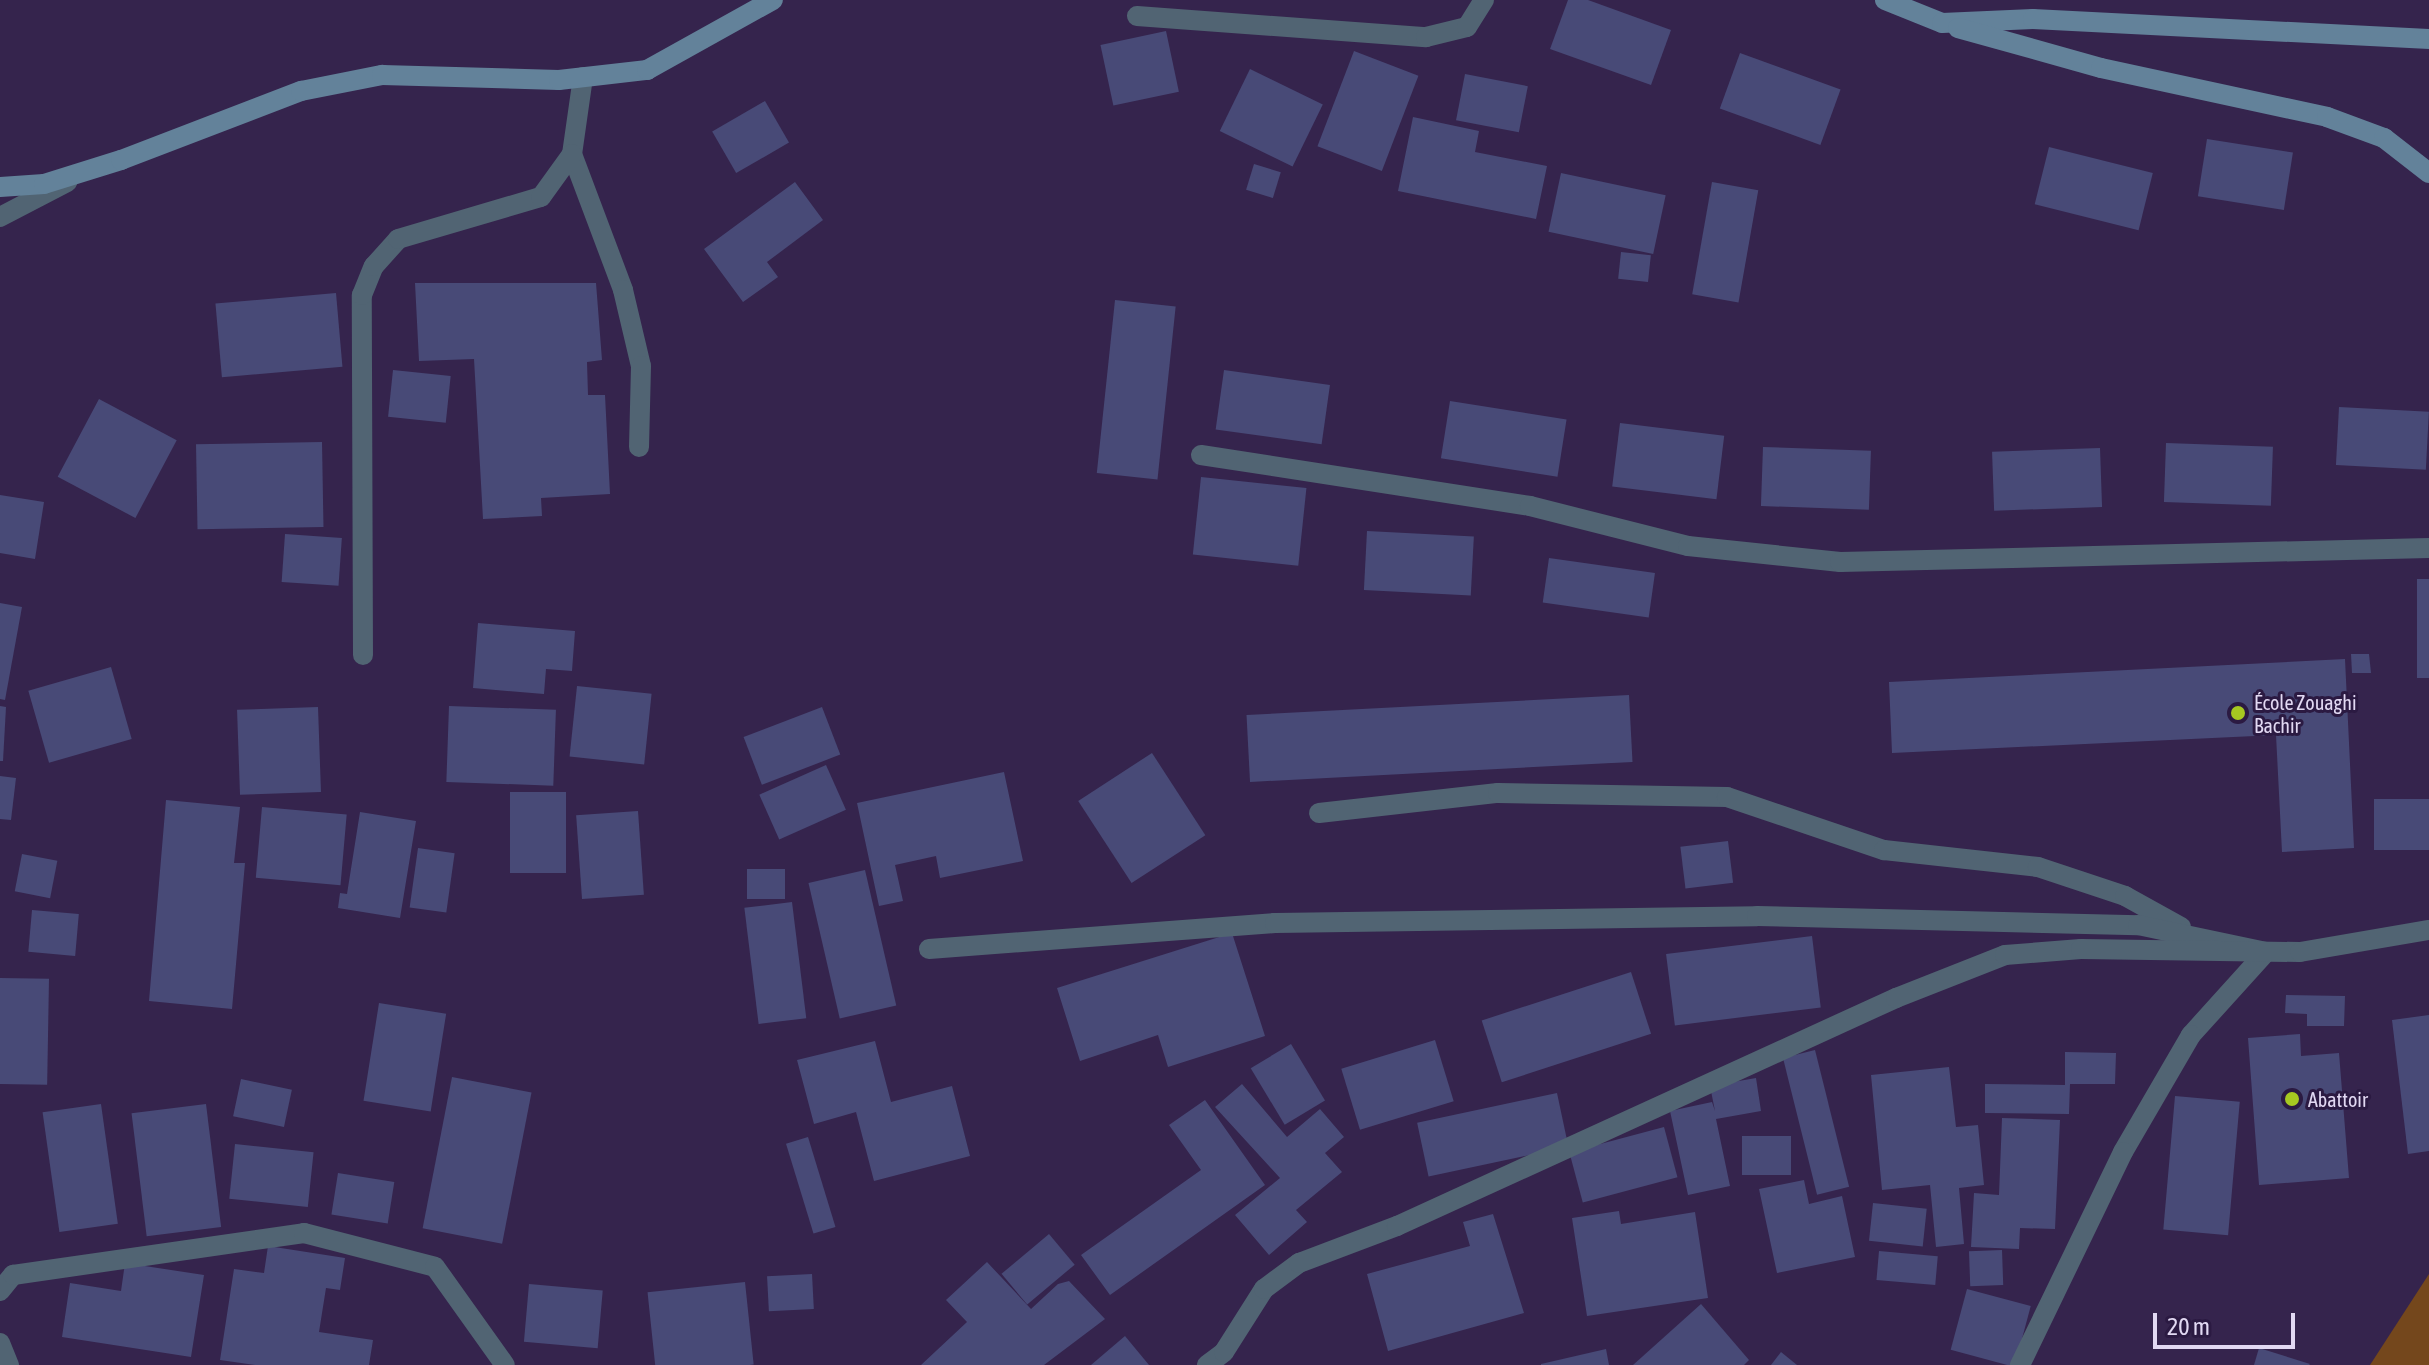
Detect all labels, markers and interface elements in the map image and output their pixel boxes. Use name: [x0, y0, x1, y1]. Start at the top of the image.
place label: École Zouaghi Bachir: [2254, 690, 2356, 737]
marker: École Zouaghi Bachir: [2229, 704, 2247, 722]
place label: Abattoir: [2308, 1087, 2368, 1111]
marker: Abattoir: [2283, 1090, 2301, 1108]
scale bar: [2157, 1297, 2299, 1347]
text: 20 m: [2167, 1313, 2210, 1340]

